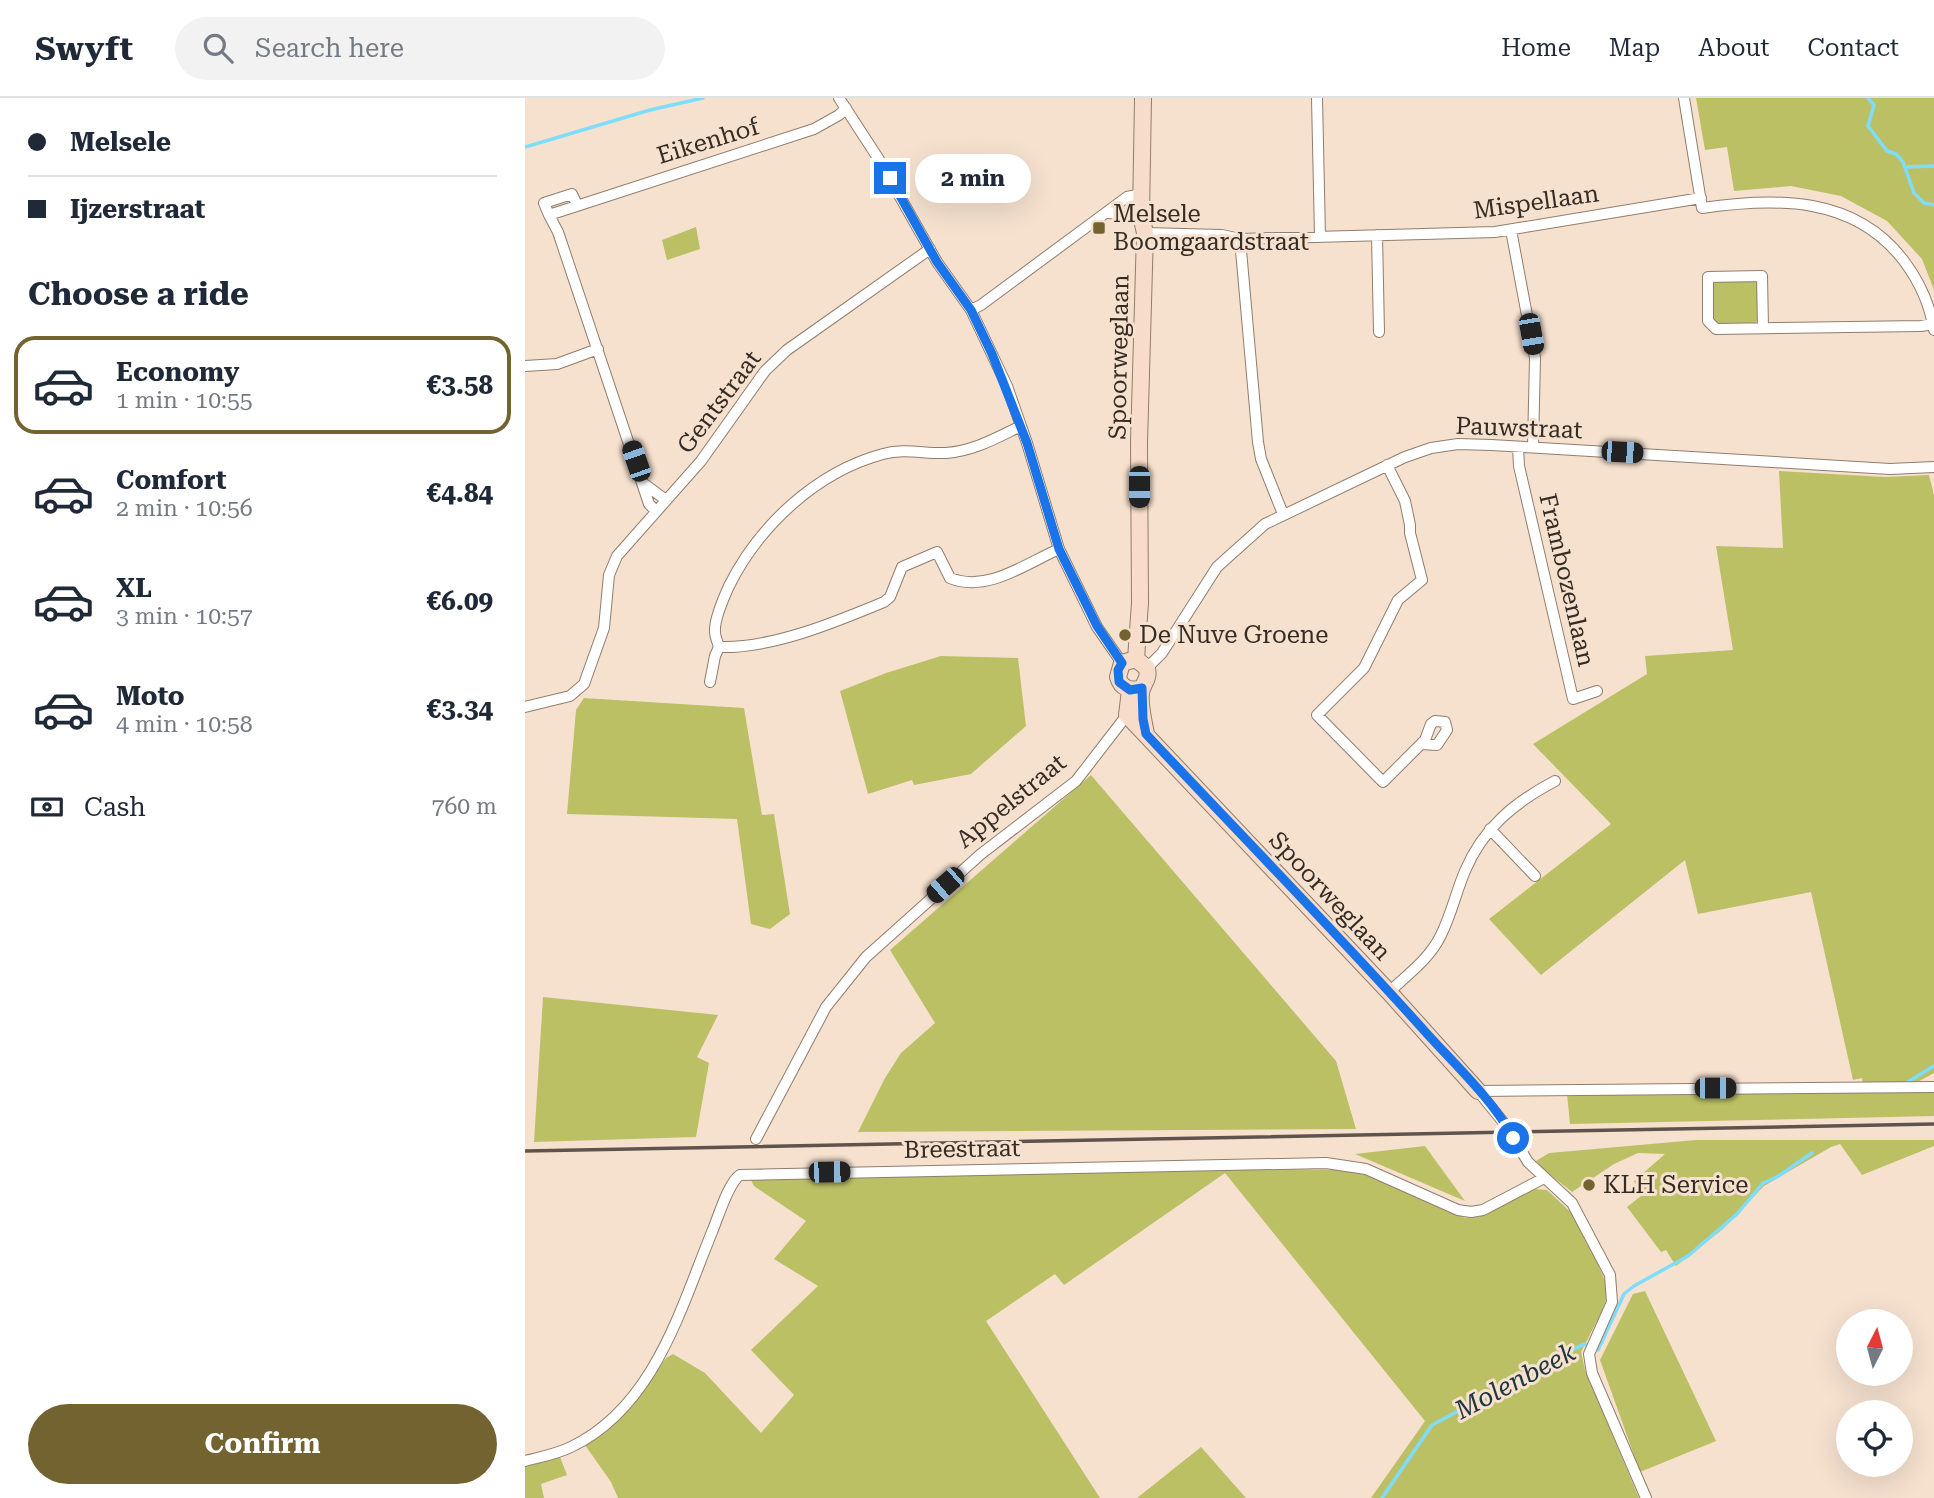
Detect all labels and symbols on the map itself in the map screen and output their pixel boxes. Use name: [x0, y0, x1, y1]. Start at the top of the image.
street label: Eikenhof: [654, 112, 763, 170]
callout: 2 min: [915, 154, 1030, 202]
route end: [874, 162, 906, 194]
street label: Mispellaan: [1471, 179, 1601, 225]
place label: Melsele Boomgaardstraat: [1113, 200, 1309, 256]
marker: Melsele Boomgaardstraat: [1091, 220, 1107, 236]
street label: Spoorweglaan: [1104, 274, 1134, 440]
car: [1518, 311, 1545, 357]
street label: Gentstraat: [671, 345, 767, 459]
street label: Pauwstraat: [1455, 412, 1583, 444]
car: [620, 438, 653, 484]
car: [1601, 440, 1644, 464]
car: [1129, 466, 1150, 508]
street label: Frambozenlaan: [1533, 491, 1601, 669]
place label: De Nuve Groene: [1139, 621, 1329, 649]
marker: De Nuve Groene: [1117, 627, 1133, 643]
street label: Appelstraat: [951, 748, 1071, 854]
street label: Spoorweglaan: [1263, 826, 1397, 966]
car: [923, 863, 968, 907]
car: [1695, 1078, 1737, 1099]
route start: [1497, 1122, 1529, 1154]
street label: Breestraat: [903, 1134, 1021, 1164]
car: [808, 1161, 851, 1183]
place label: KLH Service: [1603, 1171, 1748, 1199]
marker: KLH Service: [1581, 1177, 1597, 1193]
north arrow: [1836, 1309, 1913, 1386]
water label: Molenbeek: [1449, 1336, 1581, 1426]

